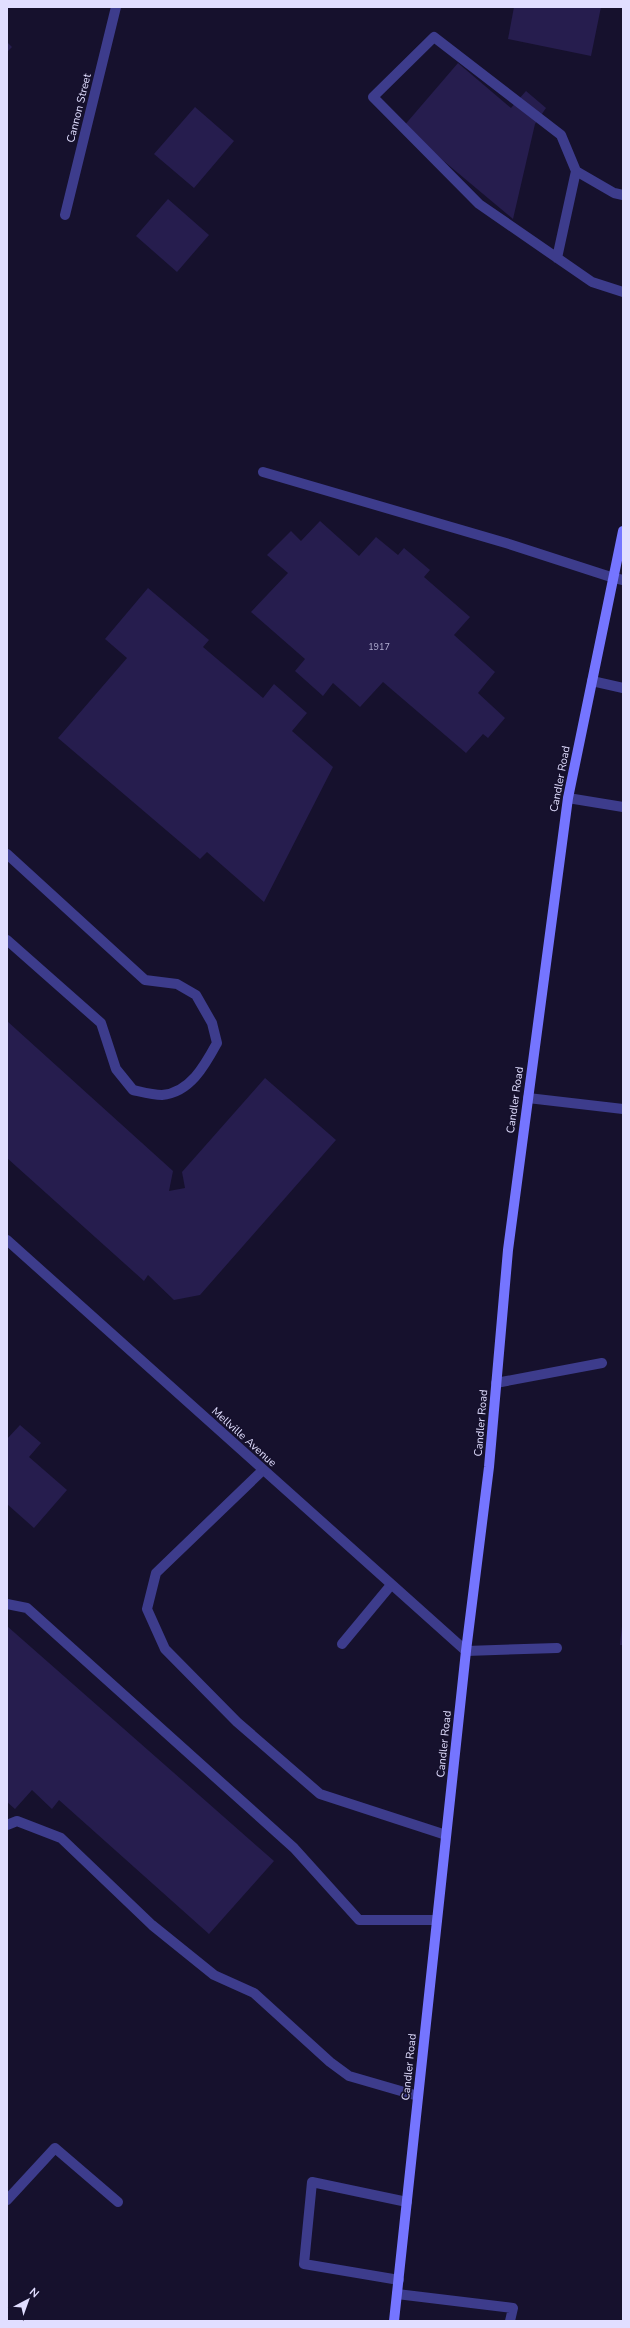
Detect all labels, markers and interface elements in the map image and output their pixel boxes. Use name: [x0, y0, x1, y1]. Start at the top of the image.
street label: Cannon Street: [63, 72, 95, 144]
house number: 1917: [368, 641, 390, 653]
street label: Candler Road: [546, 745, 574, 813]
street label: Candler Road: [503, 1066, 527, 1134]
street label: Candler Road: [471, 1389, 491, 1457]
street label: Mellville Avenue: [208, 1404, 280, 1470]
street label: Candler Road: [433, 1710, 455, 1778]
street label: Candler Road: [398, 2033, 420, 2101]
north arrow: [8, 2280, 48, 2320]
text: N: [26, 2284, 42, 2301]

